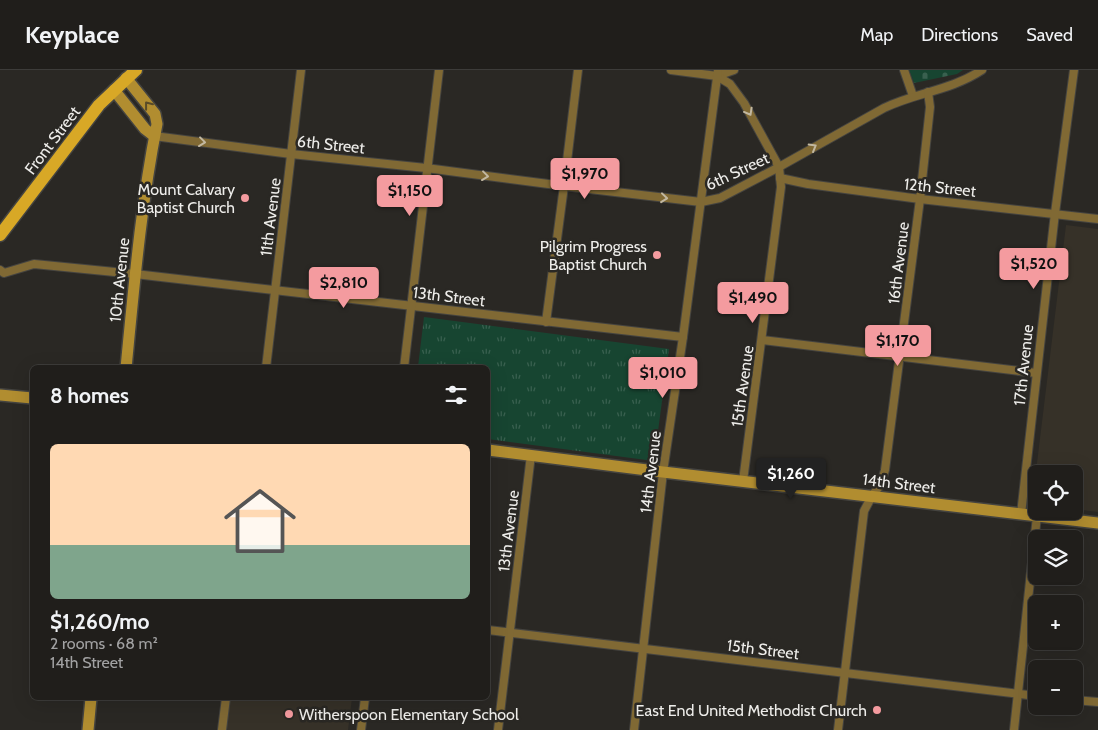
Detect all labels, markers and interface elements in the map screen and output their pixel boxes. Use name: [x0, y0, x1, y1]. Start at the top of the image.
text: Keyplace: [25, 20, 119, 49]
text: Map: [860, 24, 893, 46]
text: Directions: [921, 24, 998, 46]
text: Saved: [1026, 24, 1073, 46]
street label: Front Street: [21, 102, 84, 178]
one-way arrow: [145, 102, 153, 111]
one-way arrow: [743, 106, 753, 115]
street label: 6th Street: [296, 132, 366, 158]
one-way arrow: [199, 136, 207, 147]
one-way arrow: [808, 144, 817, 154]
street label: 6th Street: [702, 148, 773, 194]
pin: $1,970: [544, 158, 626, 200]
text: $1,970: [562, 164, 608, 183]
one-way arrow: [482, 170, 490, 181]
pin: $1,150: [369, 174, 451, 217]
street label: 12th Street: [903, 174, 978, 201]
street label: 11th Avenue: [256, 177, 285, 257]
place label: Mount Calvary Baptist Church: [137, 180, 235, 217]
text: $1,150: [388, 181, 432, 200]
marker: Mount Calvary Baptist Church: [239, 192, 251, 204]
one-way arrow: [660, 192, 668, 203]
street label: 16th Avenue: [884, 221, 913, 305]
street label: 10th Avenue: [106, 237, 133, 323]
place label: Pilgrim Progress Baptist Church: [540, 237, 647, 274]
pin: $1,520: [993, 248, 1075, 290]
marker: Pilgrim Progress Baptist Church: [651, 249, 663, 261]
text: $1,520: [1010, 254, 1058, 273]
pin: $2,810: [303, 266, 385, 309]
text: $2,810: [320, 273, 368, 292]
pin: $1,490: [712, 282, 794, 324]
street label: 13th Street: [412, 283, 487, 310]
text: $1,490: [728, 288, 778, 307]
street label: 17th Avenue: [1010, 323, 1037, 407]
pin: $1,170: [857, 324, 939, 367]
text: $1,170: [876, 331, 920, 350]
street label: 15th Avenue: [727, 344, 758, 428]
pin: $1,010: [622, 356, 704, 399]
text: $1,010: [639, 363, 687, 382]
icon: filters: [442, 381, 470, 409]
text: 8 homes: [50, 383, 129, 408]
street label: 14th Avenue: [636, 430, 665, 514]
pin: $1,260: [750, 458, 832, 500]
text: $1,260: [767, 464, 815, 483]
map controls: [1028, 465, 1083, 715]
button: locate: [1028, 465, 1083, 520]
street label: 14th Street: [861, 470, 937, 497]
icon: home: [215, 476, 305, 566]
street label: 13th Avenue: [494, 489, 523, 573]
button: layers: [1028, 530, 1083, 585]
button: +: [1028, 595, 1083, 650]
text: $1,260/mo: [50, 609, 149, 634]
text: 2 rooms · 68 m²: [50, 634, 158, 653]
street label: 15th Street: [726, 636, 801, 663]
text: 14th Street: [50, 653, 123, 672]
button: −: [1028, 660, 1083, 715]
place label: East End United Methodist Church: [636, 701, 867, 720]
marker: East End United Methodist Church: [871, 704, 883, 716]
place label: Witherspoon Elementary School: [299, 705, 519, 724]
marker: Witherspoon Elementary School: [283, 708, 295, 720]

